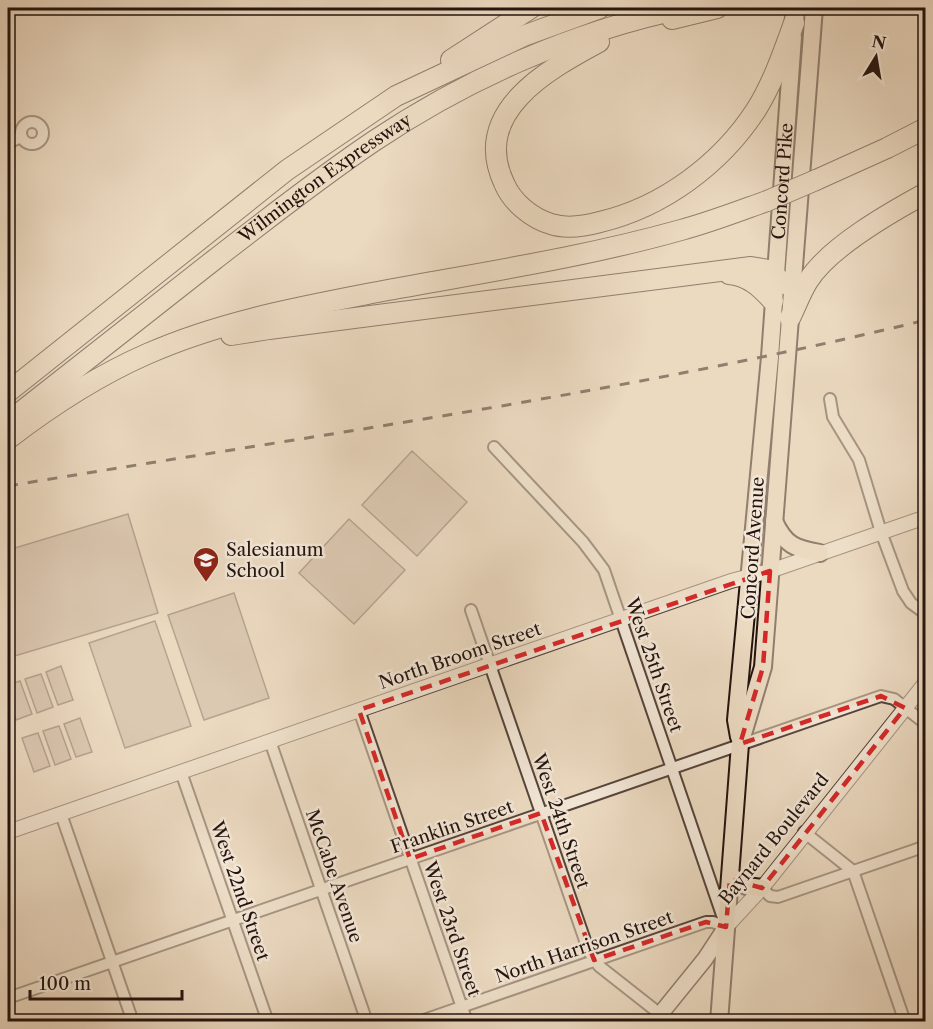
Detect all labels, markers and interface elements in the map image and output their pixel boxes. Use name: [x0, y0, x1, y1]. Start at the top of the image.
north arrow: [846, 27, 906, 87]
text: N: [870, 31, 888, 53]
street label: Wilmington Expressway: [234, 108, 416, 248]
street label: Concord Pike: [767, 122, 798, 240]
street label: Concord Avenue: [737, 476, 769, 620]
place label: Salesianum School: [226, 539, 324, 582]
school or university icon: Salesianum School: [191, 545, 221, 583]
street label: West 25th Street: [620, 594, 688, 736]
street label: North Broom Street: [376, 618, 545, 694]
street label: West 24th Street: [527, 750, 595, 892]
street label: Baynard Boulevard: [714, 769, 834, 909]
street label: Franklin Street: [388, 796, 517, 858]
street label: McCabe Avenue: [301, 806, 367, 946]
street label: West 22nd Street: [206, 817, 274, 964]
street label: West 23rd Street: [418, 858, 486, 1000]
street label: North Harrison Street: [492, 906, 676, 988]
scale bar: [30, 963, 182, 1001]
text: 100 m: [39, 973, 91, 995]

